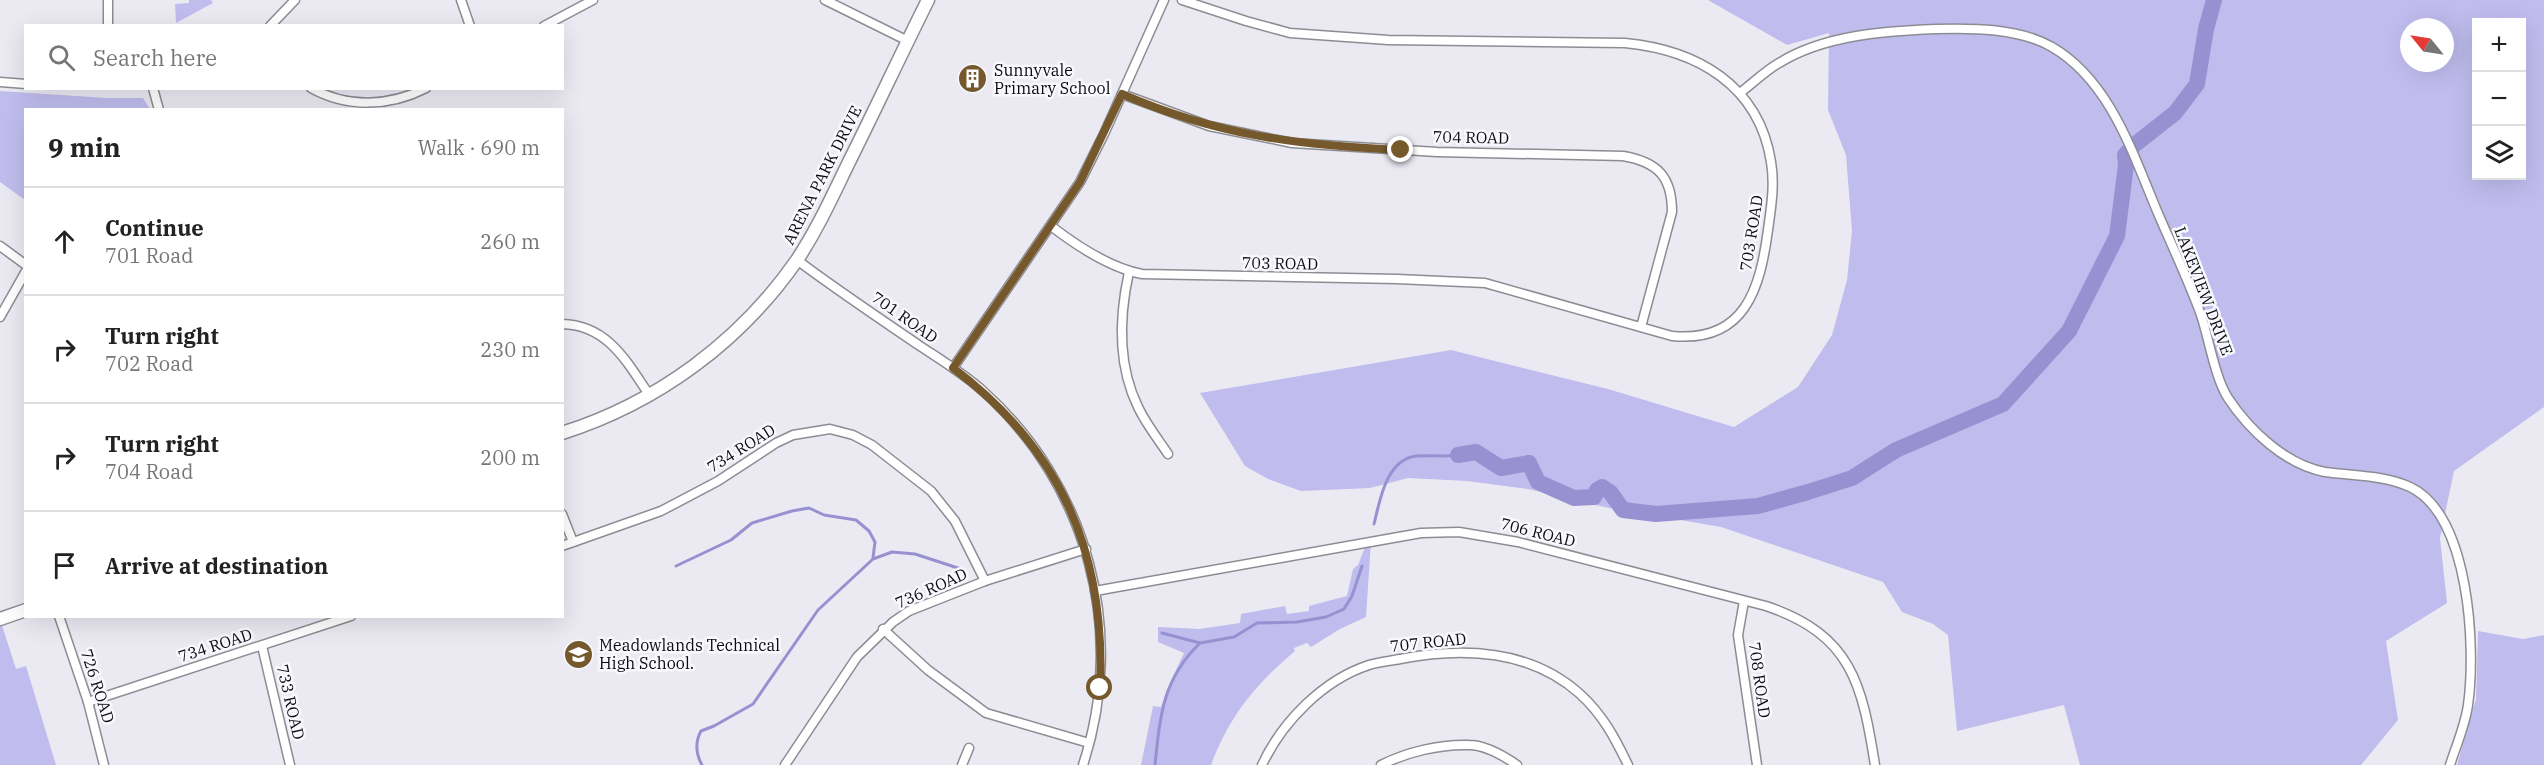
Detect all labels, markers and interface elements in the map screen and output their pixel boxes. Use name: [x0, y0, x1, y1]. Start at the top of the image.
north arrow: [2400, 18, 2454, 72]
map controls: [2472, 18, 2526, 180]
button: +: [2472, 18, 2526, 72]
search box: [24, 24, 564, 90]
icon: search: [45, 41, 78, 74]
text: Search here: [93, 43, 217, 72]
place label: Sunnyvale Primary School: [994, 60, 1111, 98]
building icon: Sunnyvale Primary School: [957, 63, 989, 95]
button: −: [2472, 72, 2526, 126]
street label: ARENA PARK DRIVE: [778, 102, 866, 248]
street label: 704 ROAD: [1433, 126, 1509, 148]
button: layers: [2472, 126, 2526, 180]
text: 9 min: [48, 130, 121, 164]
text: Walk · 690 m: [418, 134, 540, 161]
route end: [1387, 136, 1413, 162]
street label: 703 ROAD: [1735, 194, 1767, 272]
text: Continue: [105, 213, 204, 242]
street label: LAKEVIEW DRIVE: [2170, 224, 2238, 358]
icon: ahead: [48, 225, 81, 258]
text: 260 m: [480, 228, 540, 255]
text: 701 Road: [105, 242, 193, 269]
street label: 703 ROAD: [1242, 252, 1318, 274]
street label: 701 ROAD: [868, 287, 942, 347]
text: Turn right: [105, 321, 219, 350]
icon: right: [48, 333, 81, 366]
text: 230 m: [480, 336, 540, 363]
text: 702 Road: [105, 350, 193, 377]
street label: 734 ROAD: [703, 419, 779, 477]
text: Turn right: [105, 429, 219, 458]
icon: right: [48, 441, 81, 474]
text: 200 m: [480, 444, 540, 471]
text: 704 Road: [105, 458, 193, 485]
street label: 706 ROAD: [1498, 513, 1578, 551]
icon: arrive: [48, 549, 81, 582]
text: Arrive at destination: [105, 551, 328, 580]
street label: 736 ROAD: [892, 563, 970, 613]
street label: 734 ROAD: [176, 624, 254, 666]
street label: 707 ROAD: [1389, 628, 1467, 656]
place label: Meadowlands Technical High School.: [599, 635, 780, 673]
school or university icon: Meadowlands Technical High School.: [562, 638, 594, 670]
street label: 708 ROAD: [1745, 641, 1775, 719]
street label: 726 ROAD: [77, 647, 119, 725]
street label: 733 ROAD: [273, 663, 309, 741]
route start: [1086, 674, 1112, 700]

